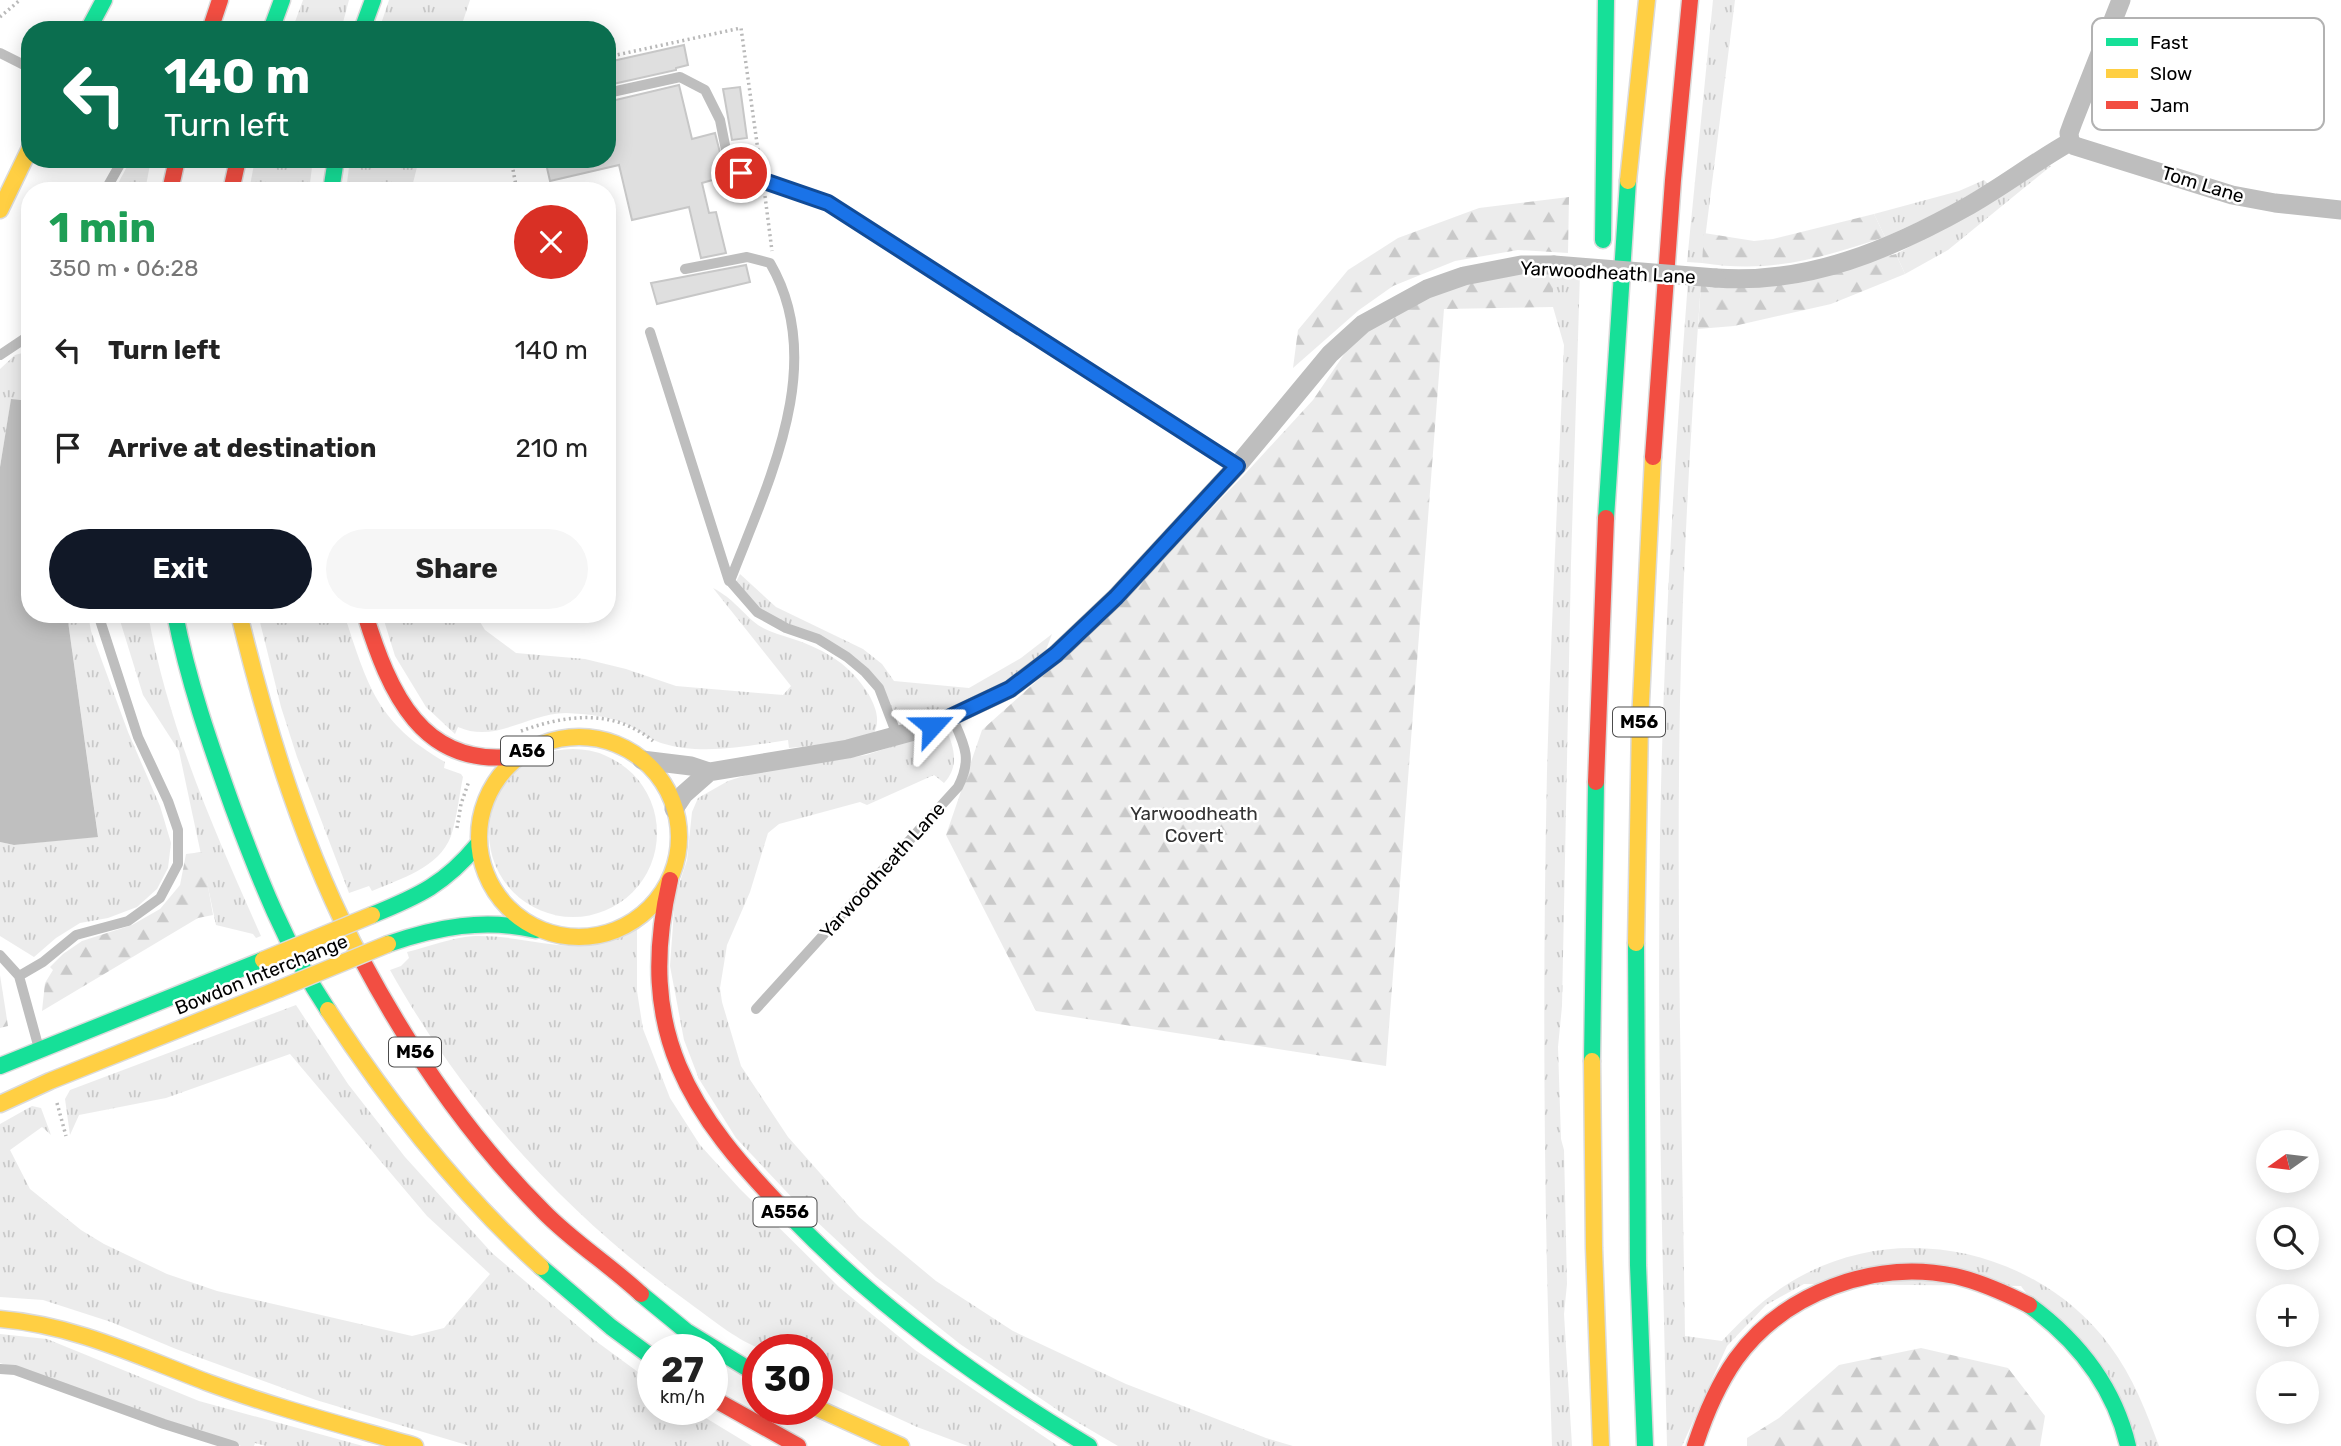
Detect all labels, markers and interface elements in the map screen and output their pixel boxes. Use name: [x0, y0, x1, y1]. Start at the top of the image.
legend: [2092, 18, 2324, 130]
text: Fast: [2150, 31, 2189, 54]
text: 140 m: [164, 47, 310, 105]
icon: left: [49, 49, 140, 140]
text: Slow: [2150, 62, 2192, 85]
text: Jam: [2150, 94, 2189, 117]
text: Turn left: [164, 106, 289, 144]
pin: [711, 143, 771, 203]
icon: arrive: [722, 154, 760, 192]
street label: Tom Lane: [2159, 161, 2247, 208]
text: 1 min: [49, 203, 156, 253]
button: close: [514, 205, 588, 279]
text: 350 m · 06:28: [49, 254, 199, 282]
street label: Yarwoodheath Lane: [1520, 256, 1696, 289]
icon: left: [49, 331, 87, 369]
text: Turn left: [108, 335, 220, 366]
text: 140 m: [515, 335, 588, 366]
icon: arrive: [49, 429, 87, 467]
text: Arrive at destination: [108, 433, 376, 464]
text: 210 m: [516, 433, 588, 464]
button: Exit: [49, 529, 312, 609]
button: Share: [326, 529, 588, 609]
position arrow: [895, 689, 969, 763]
road number: M56: [1613, 708, 1665, 736]
road number: A56: [501, 736, 553, 766]
street label: Yarwoodheath Lane: [815, 797, 950, 943]
park label: Yarwoodheath Covert: [1130, 802, 1258, 847]
street label: Bowdon Interchange: [171, 929, 351, 1020]
road number: M56: [389, 1037, 441, 1066]
north arrow: [2256, 1130, 2319, 1194]
map controls: [2256, 1130, 2319, 1424]
road number: A556: [754, 1198, 816, 1226]
button: search: [2256, 1207, 2319, 1270]
button: +: [2256, 1284, 2319, 1347]
speed limit sign: 30: [742, 1334, 833, 1425]
text: 27: [661, 1349, 704, 1391]
button: −: [2256, 1361, 2319, 1424]
text: km/h: [660, 1386, 705, 1408]

